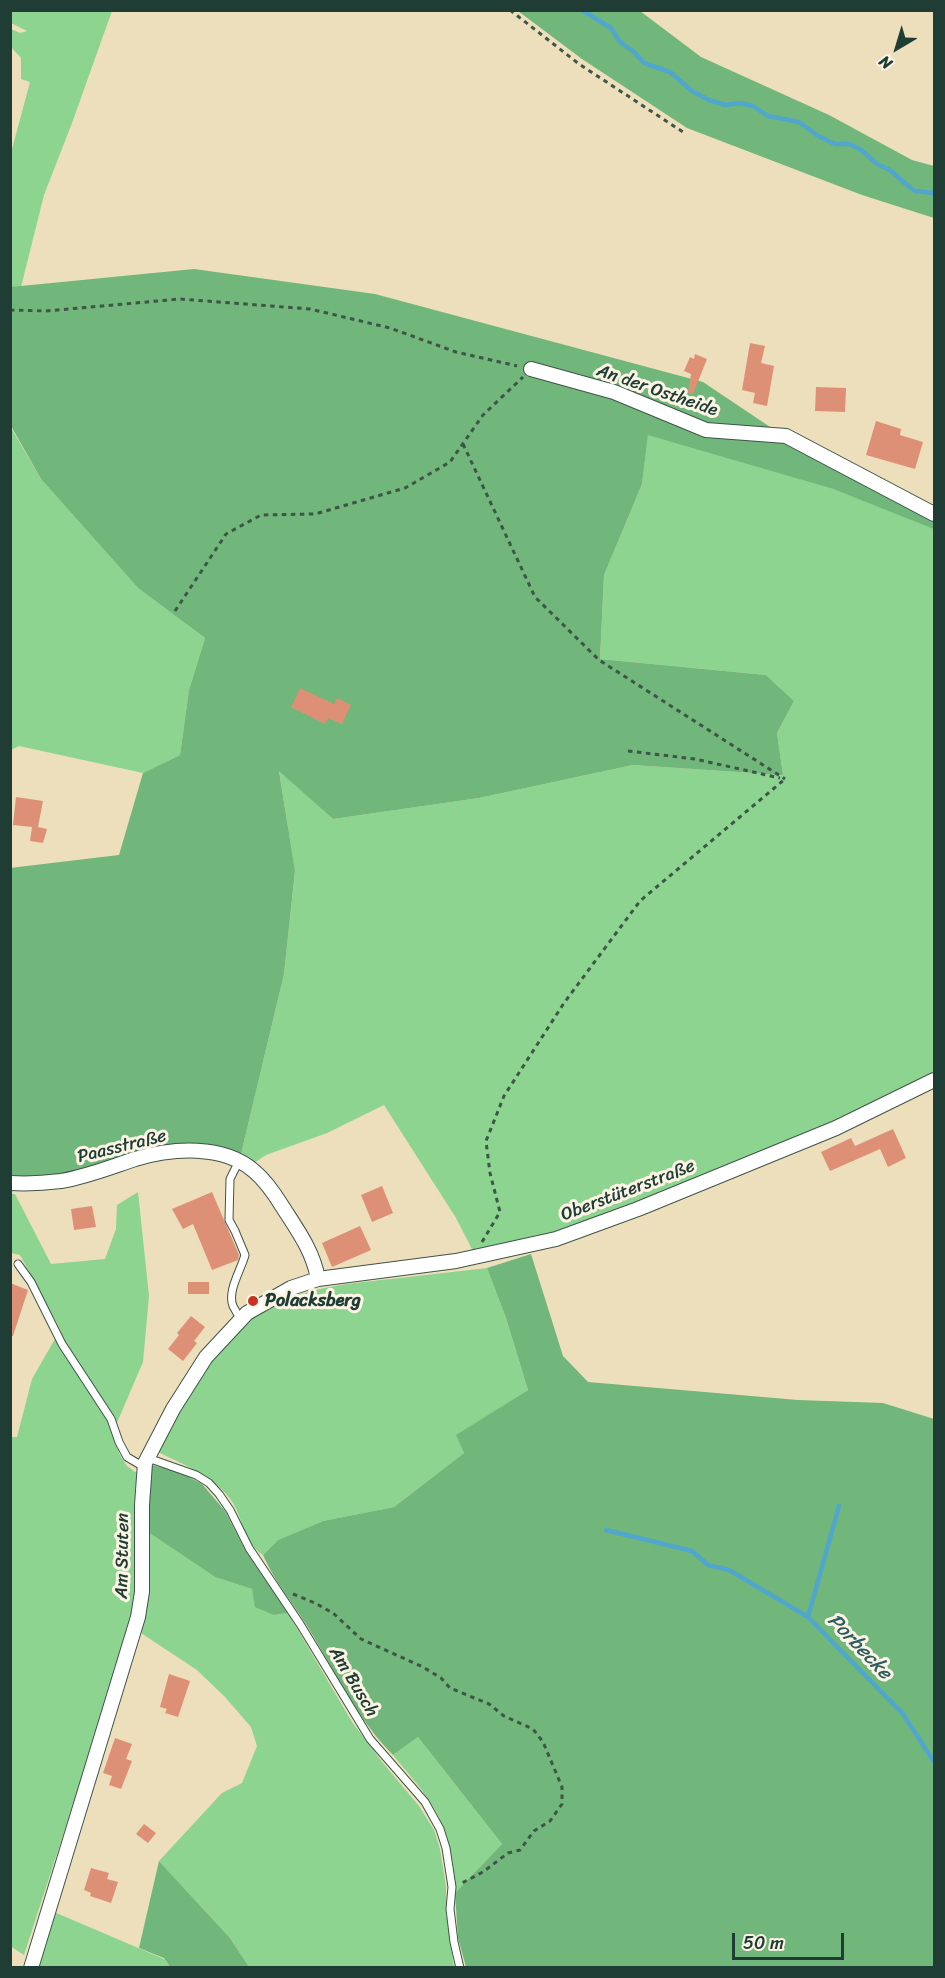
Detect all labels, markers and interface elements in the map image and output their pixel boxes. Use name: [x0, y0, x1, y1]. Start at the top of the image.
north arrow: [867, 18, 927, 78]
text: N: [872, 48, 899, 77]
street label: An der Ostheide: [594, 360, 720, 422]
street label: Paasstraße: [75, 1126, 169, 1168]
street label: Oberstüterstraße: [558, 1156, 698, 1226]
place label: Polacksberg: [265, 1290, 361, 1312]
marker: Polacksberg: [246, 1294, 260, 1308]
street label: Am Stuten: [111, 1513, 135, 1599]
water label: Porbecke: [822, 1609, 896, 1685]
street label: Am Busch: [324, 1643, 382, 1721]
scale bar: [735, 1921, 848, 1959]
text: 50 m: [743, 1927, 784, 1959]

